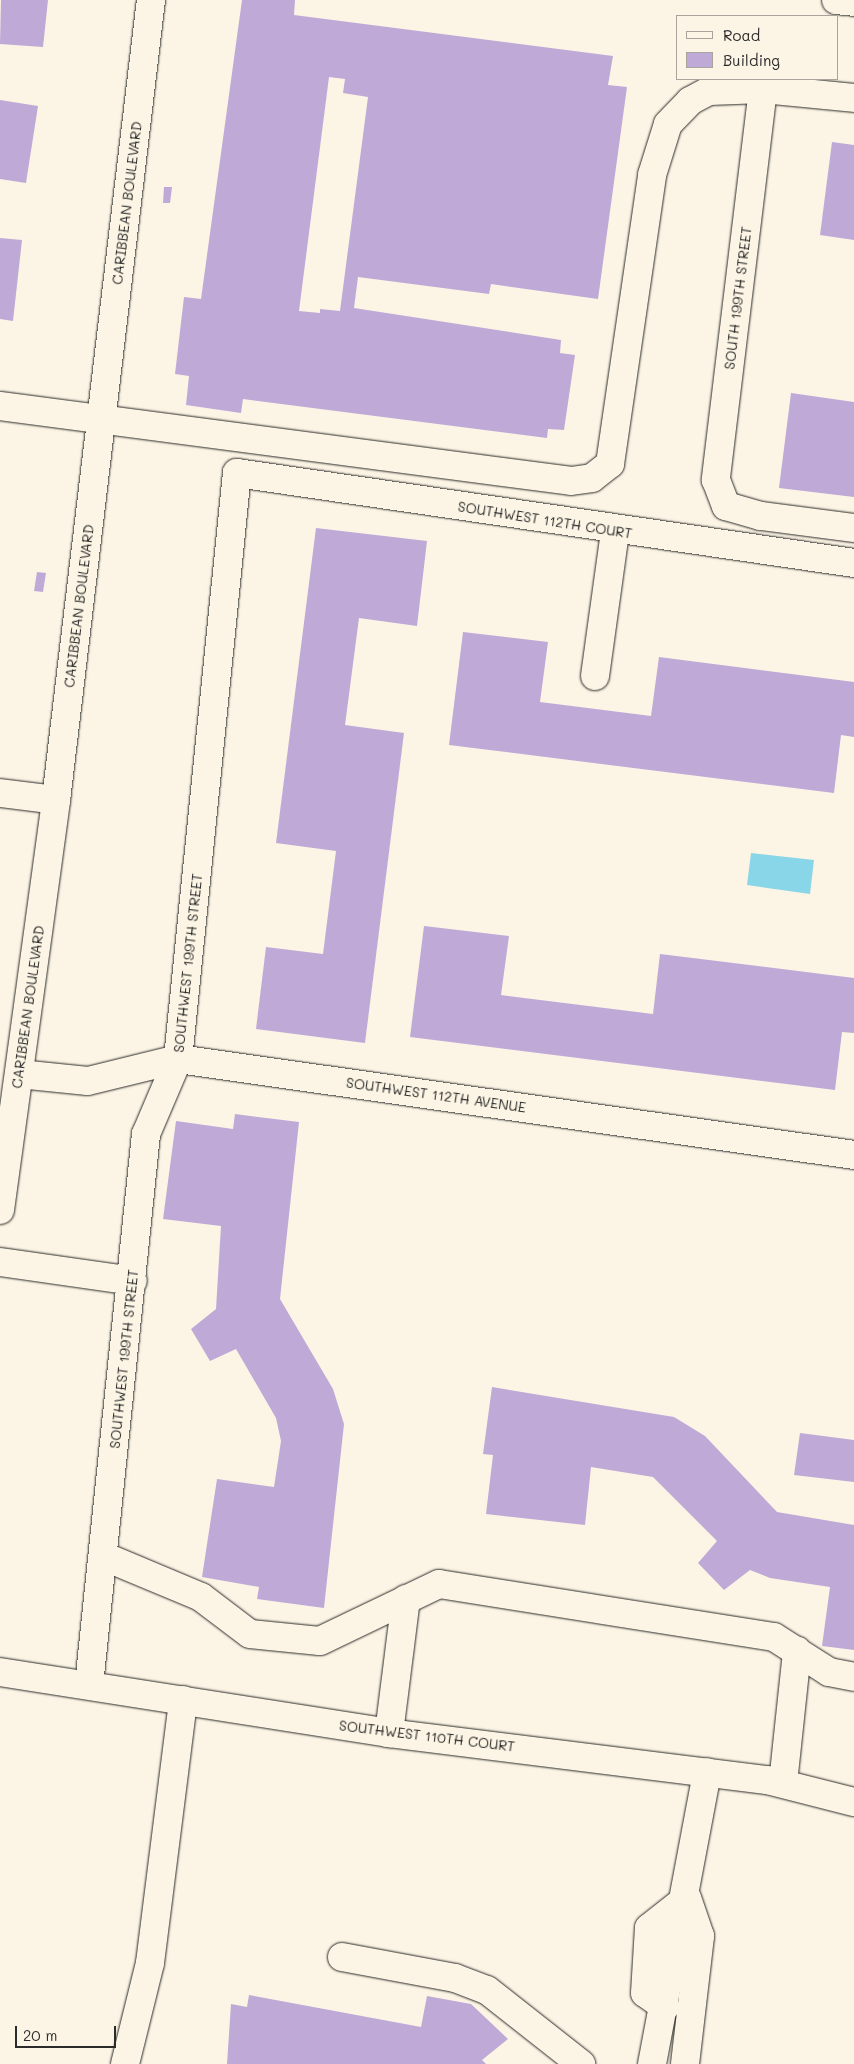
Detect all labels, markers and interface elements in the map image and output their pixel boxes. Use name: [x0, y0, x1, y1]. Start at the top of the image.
legend: [676, 15, 839, 80]
text: Road: [723, 25, 760, 45]
text: Building: [723, 50, 780, 70]
street label: CARIBBEAN BOULEVARD: [109, 120, 145, 286]
street label: SOUTH 199TH STREET: [721, 225, 755, 371]
street label: SOUTHWEST 112TH COURT: [457, 498, 633, 542]
street label: CARIBBEAN BOULEVARD: [61, 523, 97, 689]
street label: SOUTHWEST 199TH STREET: [170, 873, 206, 1053]
street label: CARIBBEAN BOULEVARD: [8, 924, 48, 1090]
street label: SOUTHWEST 112TH AVENUE: [345, 1074, 527, 1116]
street label: SOUTHWEST 199TH STREET: [106, 1269, 142, 1449]
street label: SOUTHWEST 110TH COURT: [338, 1717, 516, 1755]
scale bar: [18, 2016, 119, 2048]
text: 20 m: [23, 2025, 57, 2045]

